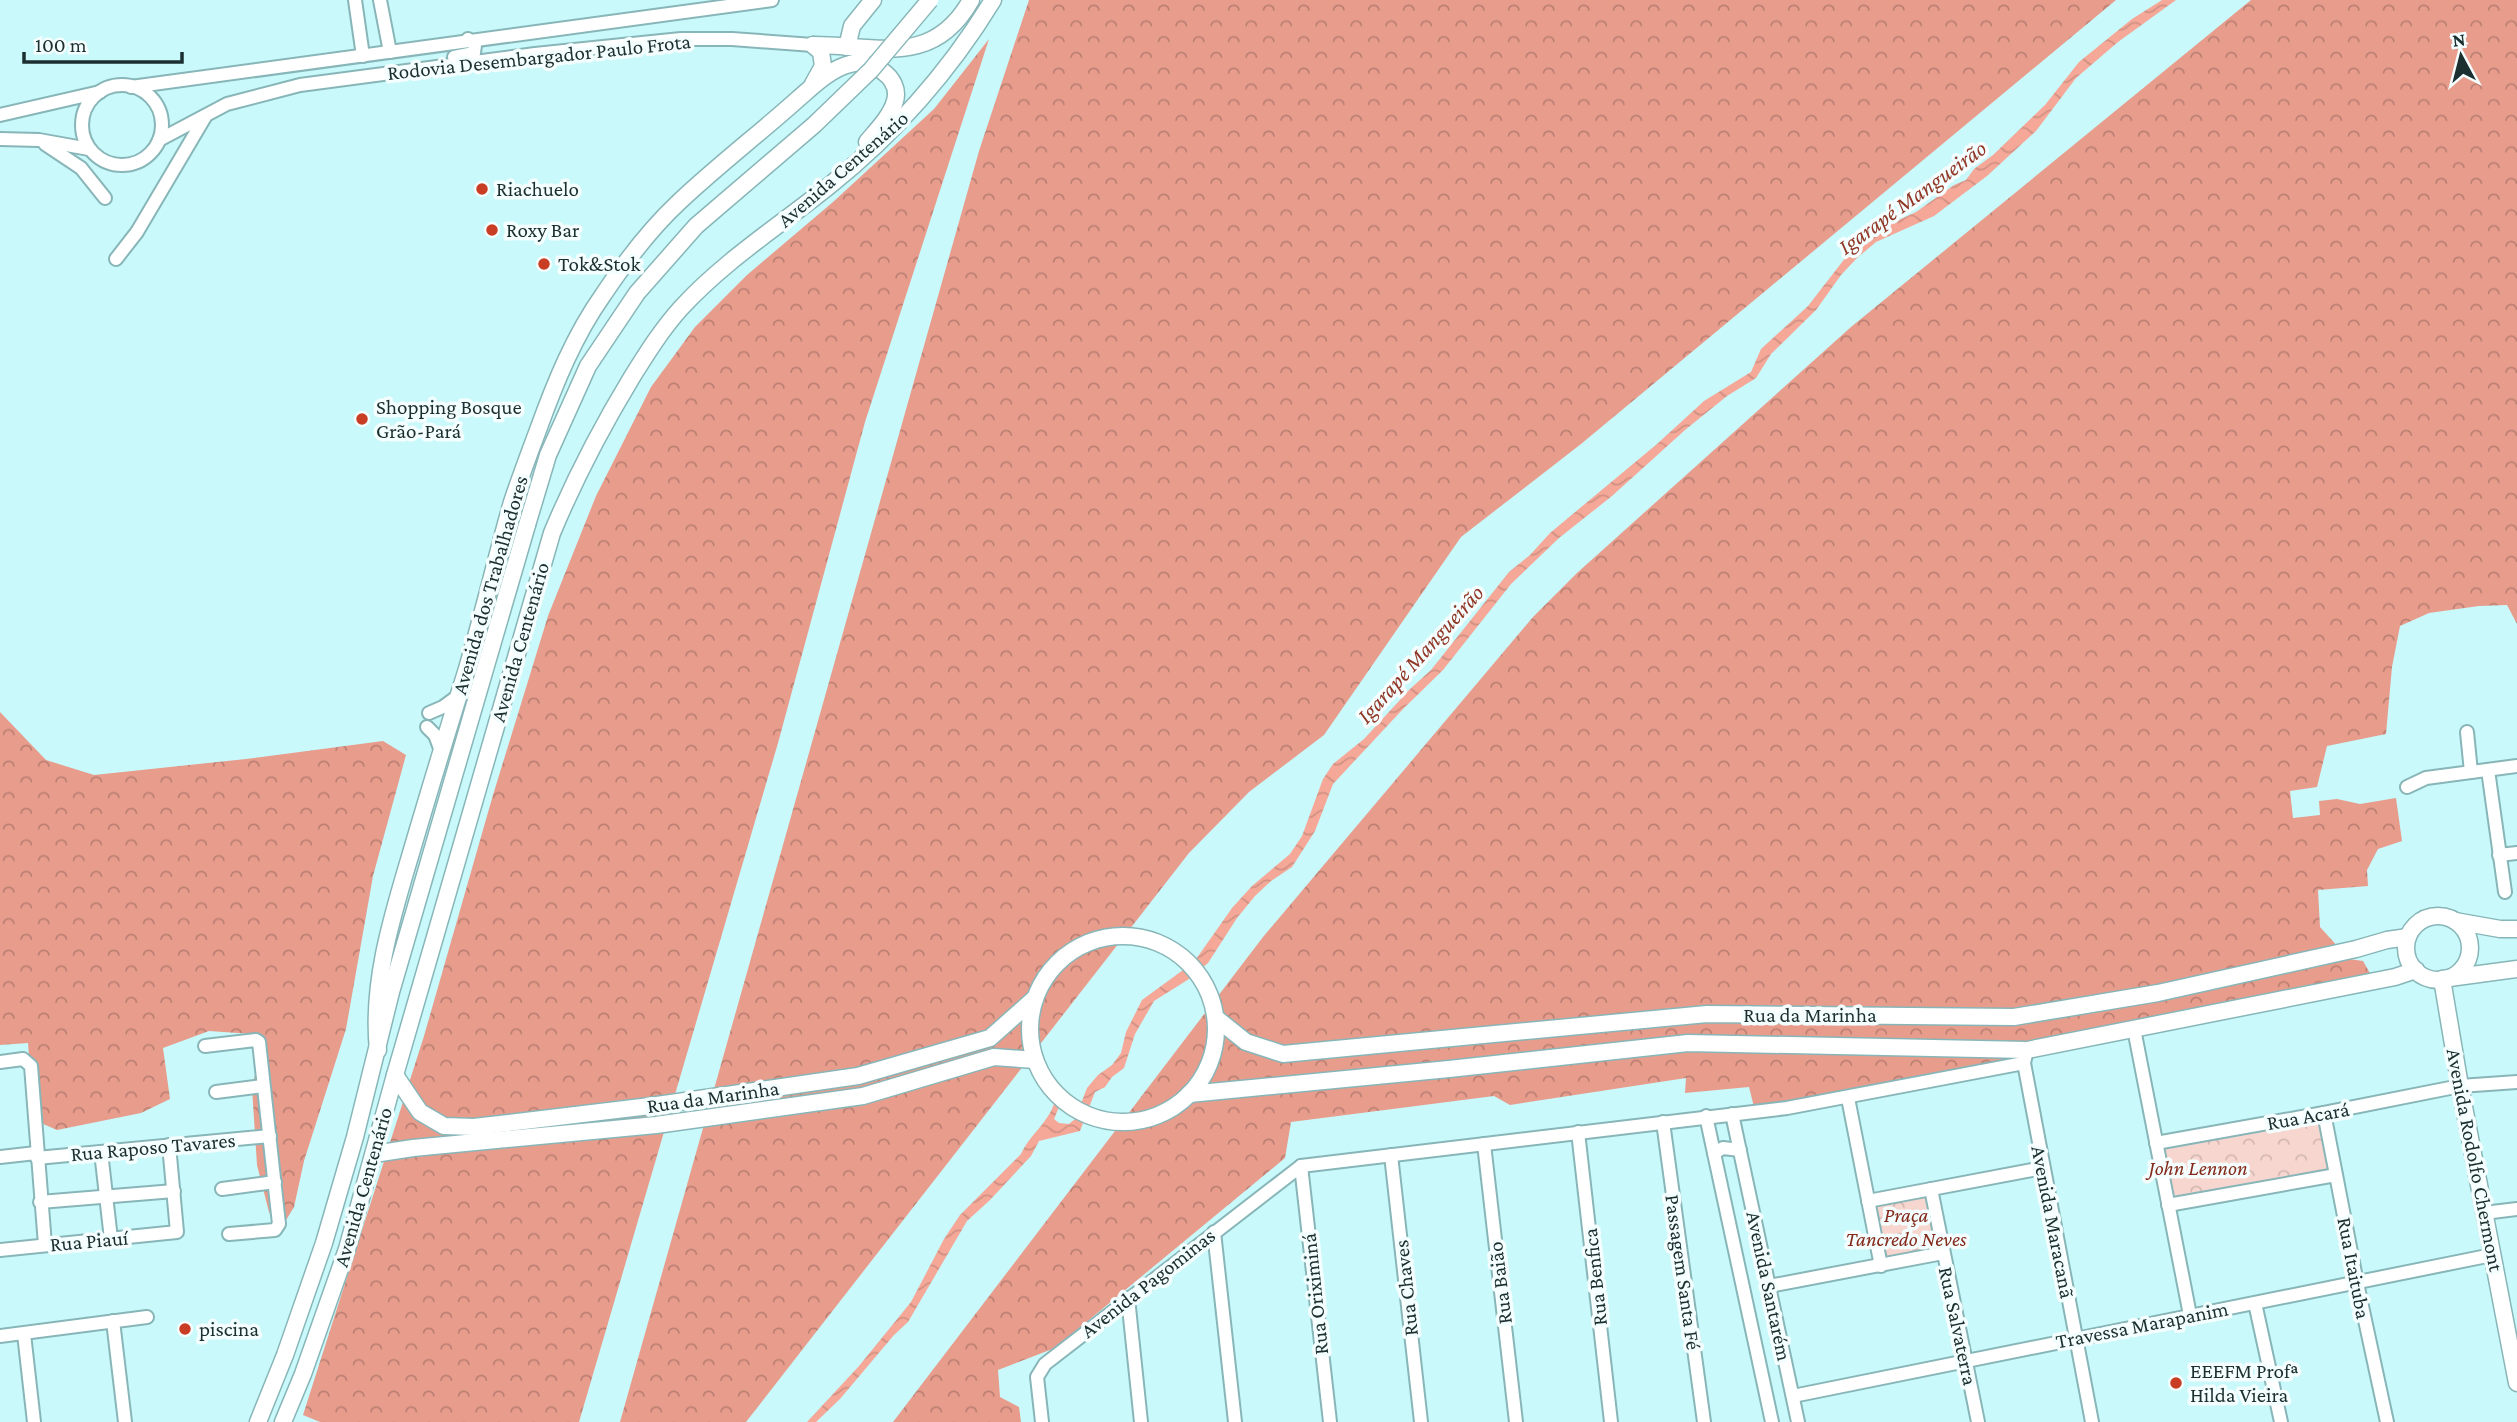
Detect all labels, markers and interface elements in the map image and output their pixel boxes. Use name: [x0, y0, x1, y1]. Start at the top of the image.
scale bar: [24, 21, 182, 65]
north arrow: [2426, 21, 2496, 91]
text: N: [2451, 28, 2467, 51]
street label: Rodovia Desembargador Paulo Frota: [386, 29, 692, 85]
text: 100 m: [35, 33, 87, 57]
street label: Avenida Centenário: [773, 106, 913, 232]
water label: Igarapé Mangueirão: [1833, 134, 1991, 259]
place label: Riachuelo: [496, 177, 579, 201]
marker: Riachuelo: [474, 181, 490, 197]
place label: Roxy Bar: [506, 218, 580, 242]
marker: Roxy Bar: [484, 222, 500, 238]
place label: Tok&Stok: [558, 252, 641, 276]
marker: Tok&Stok: [536, 256, 552, 272]
place label: Shopping Bosque Grão-Pará: [376, 395, 522, 443]
marker: Shopping Bosque Grão-Pará: [354, 411, 370, 427]
street label: Avenida dos Trabalhadores: [447, 473, 533, 697]
street label: Avenida Centenário: [486, 559, 554, 725]
water label: Igarapé Mangueirão: [1351, 580, 1489, 728]
street label: Rua da Marinha: [1743, 1003, 1877, 1027]
street label: Avenida Rodolfo Chermont: [2442, 1046, 2509, 1275]
street label: Rua da Marinha: [645, 1076, 781, 1118]
street label: Rua Acará: [2265, 1097, 2351, 1135]
street label: Avenida Centenário: [329, 1104, 397, 1270]
street label: Rua Raposo Tavares: [70, 1128, 236, 1166]
street label: Avenida Maracanã: [2026, 1144, 2080, 1301]
park label: John Lennon: [2144, 1156, 2248, 1180]
street label: Passagem Santa Fé: [1660, 1193, 1706, 1351]
park label: Praça Tancredo Neves: [1846, 1203, 1967, 1251]
street label: Avenida Santarém: [1741, 1209, 1797, 1363]
street label: Rua Itaituba: [2332, 1215, 2376, 1321]
street label: Avenida Pagominas: [1076, 1223, 1220, 1343]
street label: Rua Piauí: [49, 1225, 131, 1256]
street label: Rua Benfica: [1578, 1227, 1612, 1327]
street label: Rua Oriximiná: [1297, 1232, 1333, 1356]
street label: Rua Chaves: [1389, 1239, 1423, 1337]
street label: Rua Baião: [1483, 1240, 1517, 1326]
street label: Rua Salvaterra: [1934, 1264, 1982, 1388]
street label: Travessa Marapanim: [2054, 1296, 2230, 1354]
place label: piscina: [199, 1317, 259, 1341]
marker: piscina: [177, 1321, 193, 1337]
place label: EEEFM Profª Hilda Vieira: [2190, 1359, 2298, 1407]
marker: EEEFM Profª Hilda Vieira: [2168, 1375, 2184, 1391]

